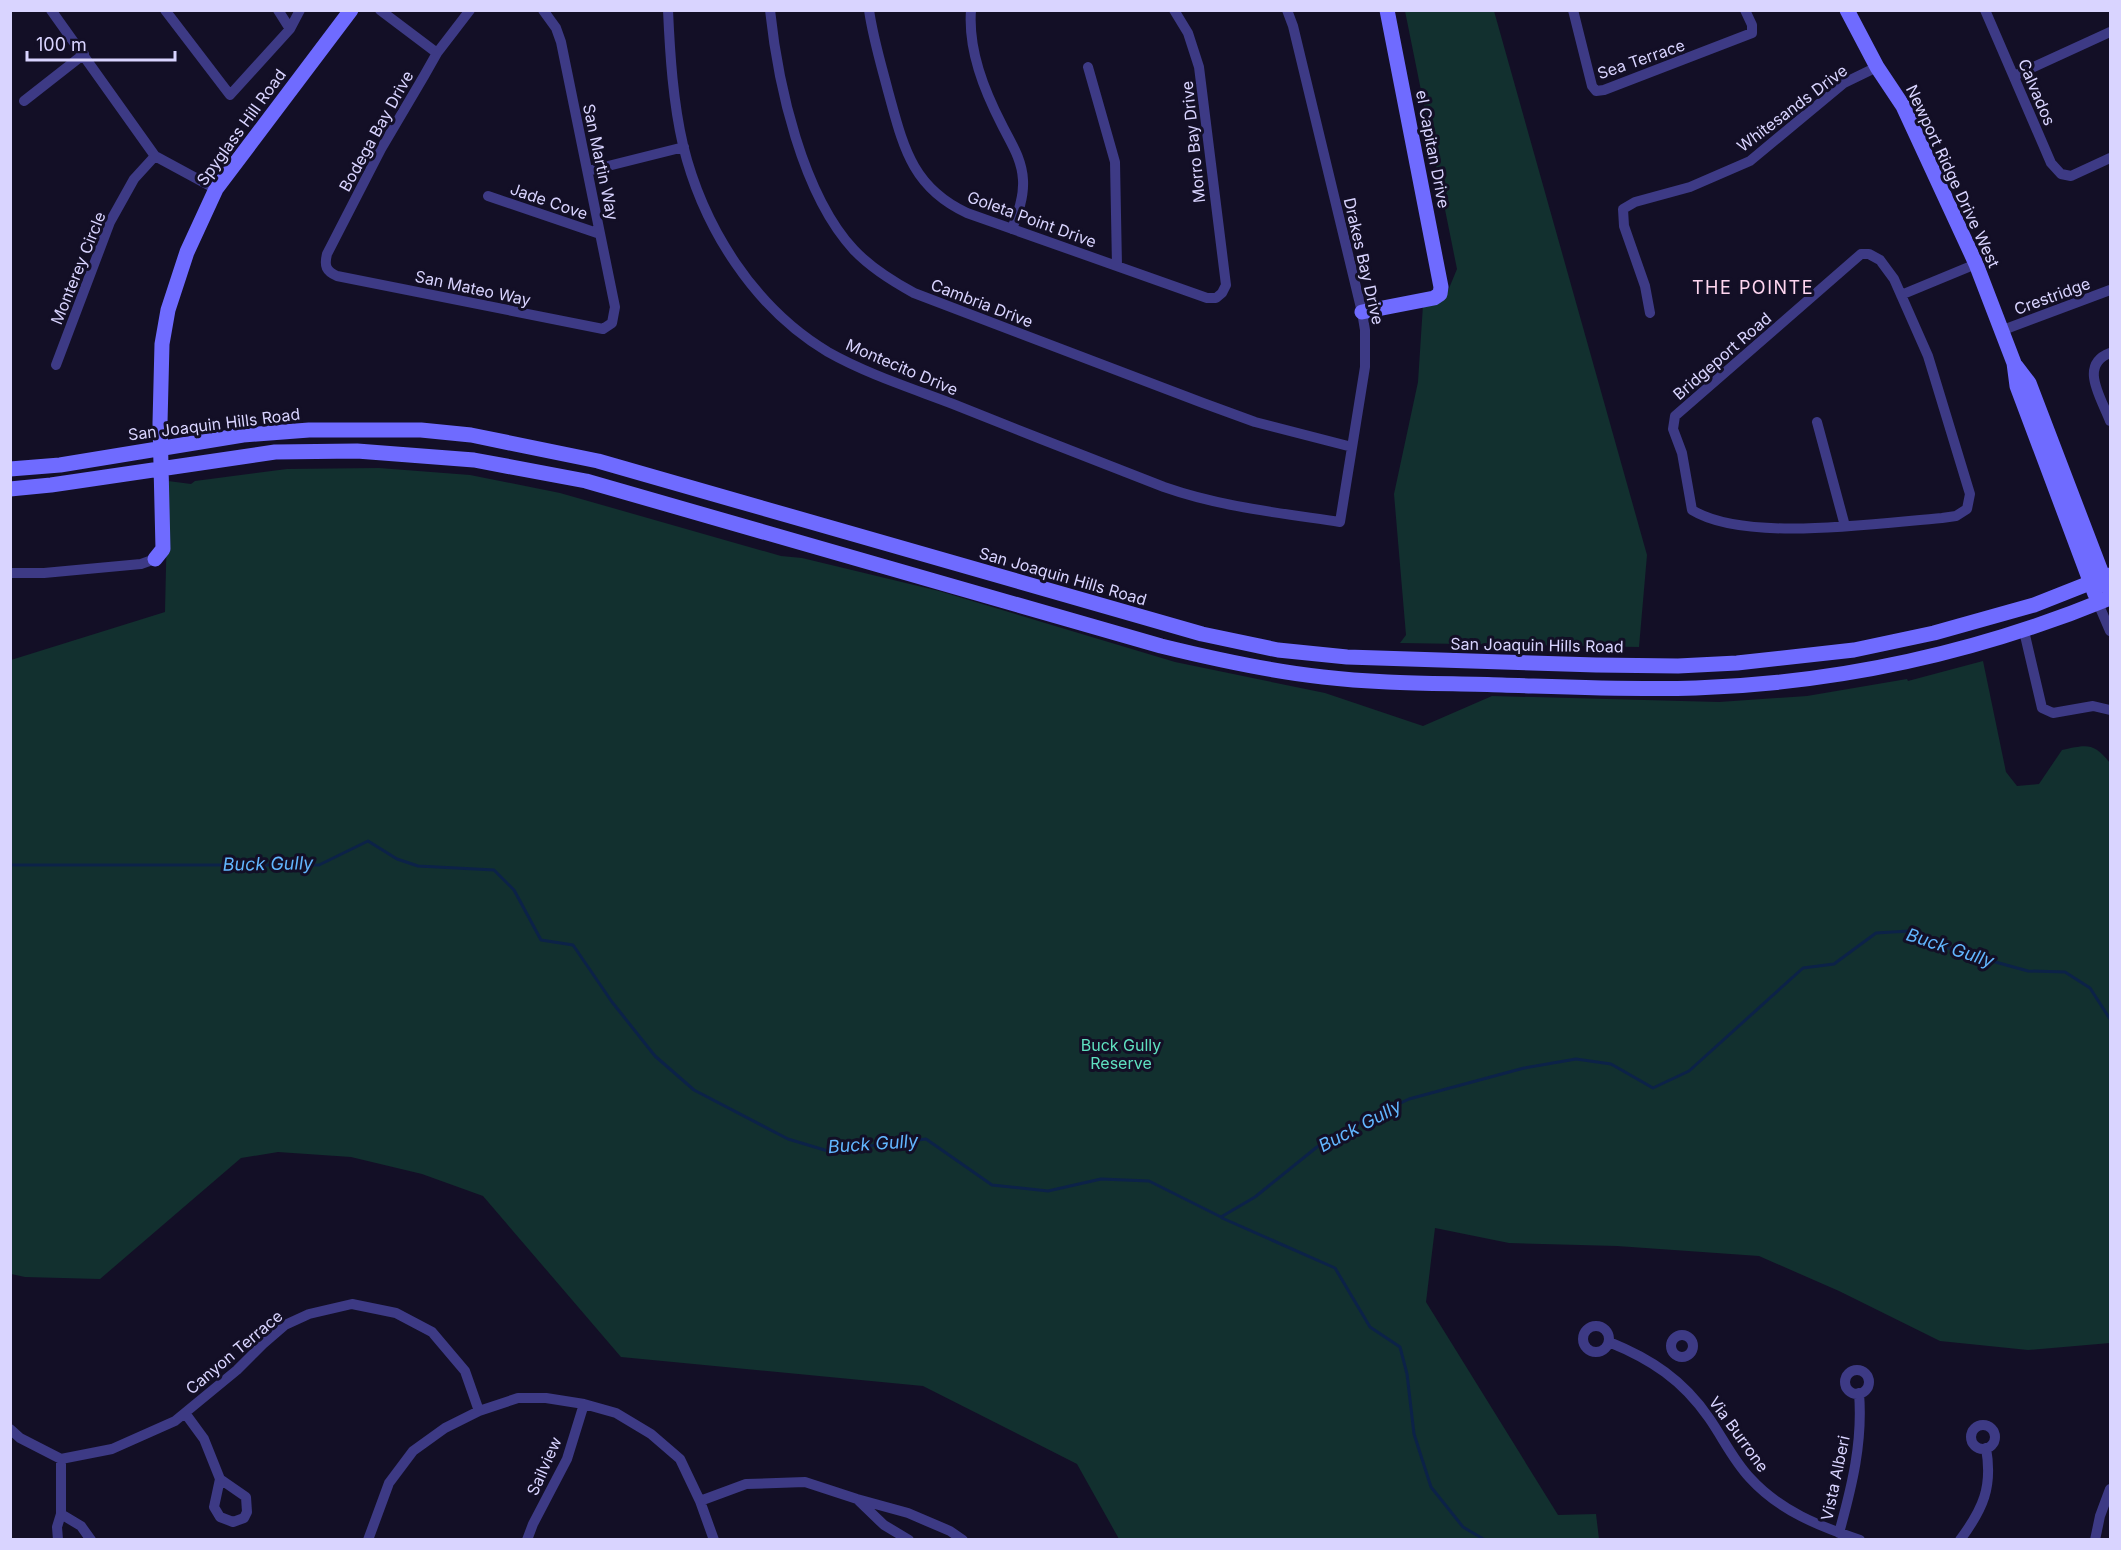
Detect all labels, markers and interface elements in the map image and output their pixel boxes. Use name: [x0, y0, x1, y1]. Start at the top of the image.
scale bar: [27, 24, 176, 62]
text: 100 m: [36, 34, 87, 55]
street label: Sea Terrace: [1595, 35, 1687, 83]
street label: Calvados: [2014, 56, 2060, 128]
street label: Whitesands Drive: [1733, 60, 1851, 156]
street label: Spyglass Hill Road: [192, 65, 290, 189]
street label: Bodega Bay Drive: [335, 67, 417, 195]
street label: Morro Bay Drive: [1177, 80, 1209, 204]
street label: Newport Ridge Drive West: [1902, 81, 2004, 271]
street label: el Capitan Drive: [1412, 88, 1454, 210]
street label: San Martin Way: [579, 102, 623, 222]
street label: Jade Cove: [508, 178, 590, 224]
street label: Goleta Point Drive: [965, 186, 1099, 252]
street label: Drakes Bay Drive: [1340, 196, 1388, 326]
street label: Monterey Circle: [46, 209, 110, 327]
street label: San Mateo Way: [413, 266, 533, 310]
street label: Crestridge: [2011, 273, 2093, 319]
street label: Cambria Drive: [928, 274, 1036, 332]
district label: THE POINTE: [1692, 277, 1814, 298]
street label: Bridgeport Road: [1669, 308, 1775, 404]
street label: Montecito Drive: [843, 334, 961, 400]
street label: San Joaquin Hills Road: [127, 404, 301, 444]
street label: San Joaquin Hills Road: [977, 543, 1149, 609]
street label: San Joaquin Hills Road: [1450, 633, 1624, 657]
water label: Buck Gully: [222, 852, 314, 875]
water label: Buck Gully: [1904, 924, 1997, 972]
park label: Buck Gully Reserve: [1081, 1035, 1161, 1073]
water label: Buck Gully: [1315, 1095, 1406, 1156]
water label: Buck Gully: [827, 1130, 920, 1157]
street label: Canyon Terrace: [182, 1306, 286, 1398]
street label: Via Burrone: [1705, 1392, 1773, 1476]
street label: Sailview: [522, 1434, 566, 1498]
street label: Vista Alberi: [1816, 1434, 1854, 1522]

